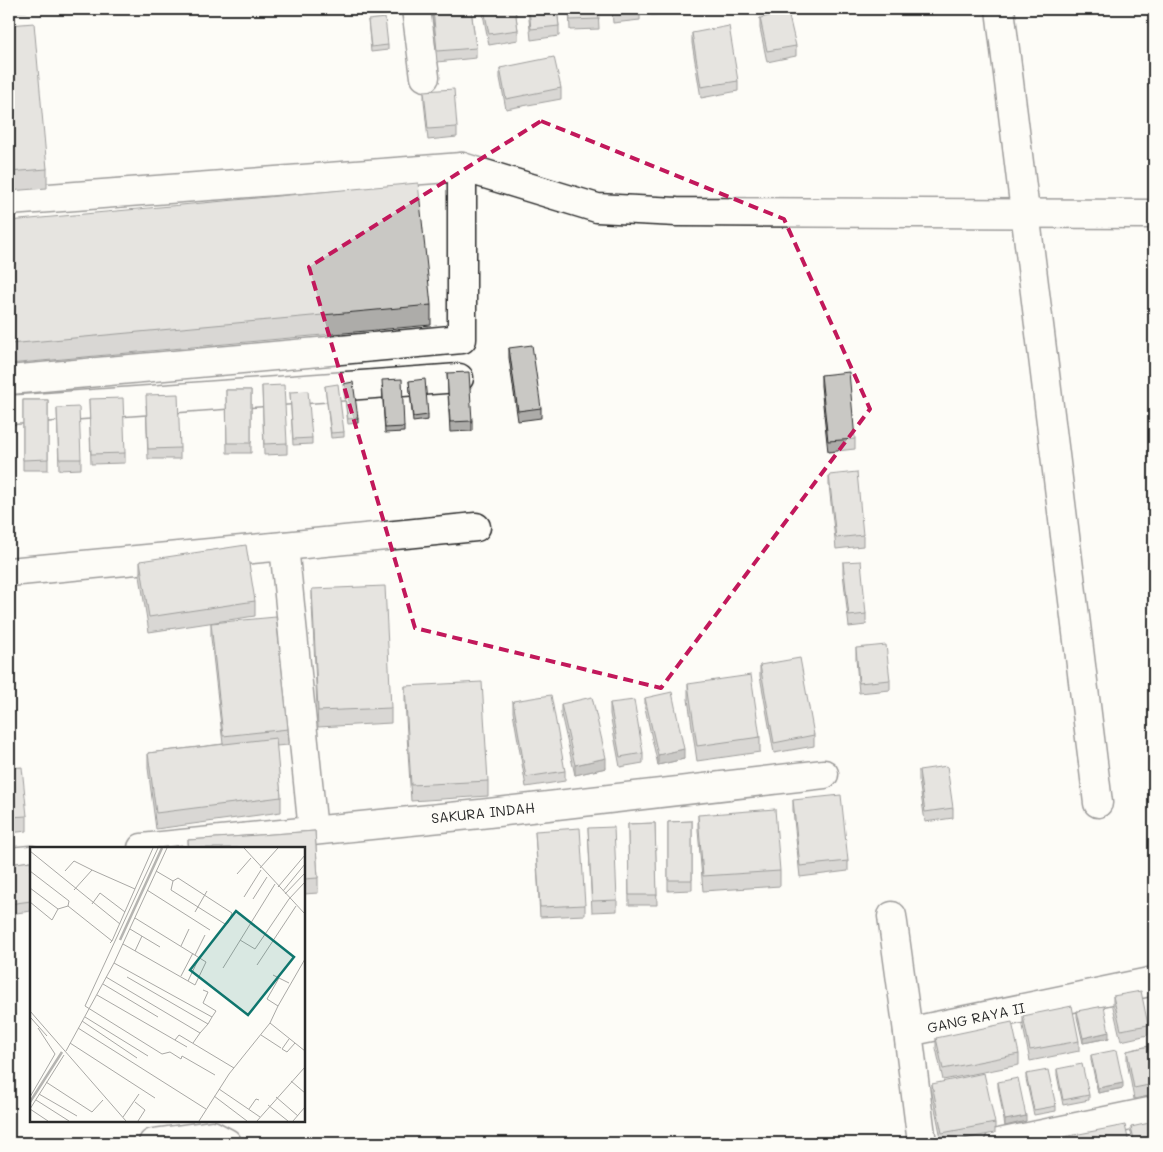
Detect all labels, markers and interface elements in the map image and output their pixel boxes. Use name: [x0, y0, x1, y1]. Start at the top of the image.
street label: SAKURA INDAH: [430, 798, 536, 827]
inset map: [30, 847, 305, 1122]
street label: GANG RAYA II: [925, 998, 1027, 1037]

